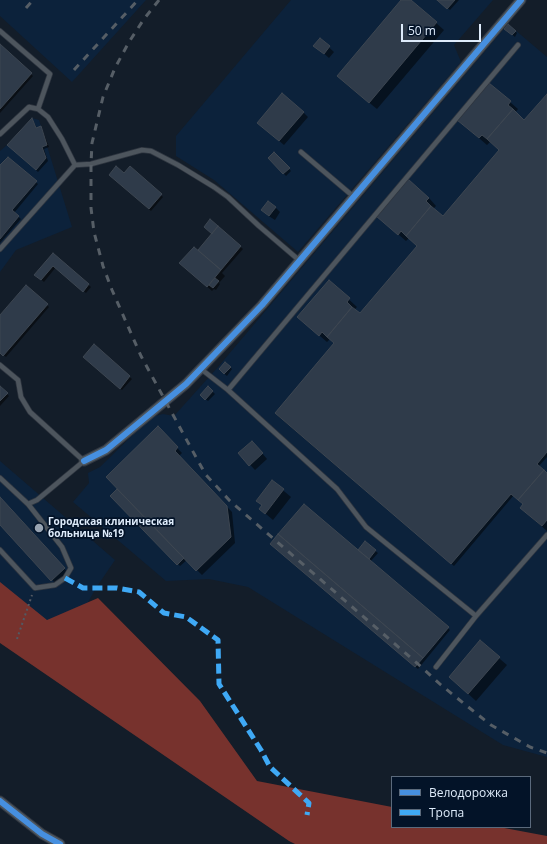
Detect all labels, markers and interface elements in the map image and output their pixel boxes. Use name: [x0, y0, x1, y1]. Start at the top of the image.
scale bar: [403, 16, 483, 42]
text: 50 m: [408, 22, 436, 39]
place label: Городская клиническая больница №19: [48, 516, 174, 540]
marker: Городская клиническая больница №19: [33, 522, 45, 534]
legend: [391, 776, 531, 828]
text: Велодорожка: [429, 784, 508, 801]
text: Тропа: [429, 804, 464, 821]

